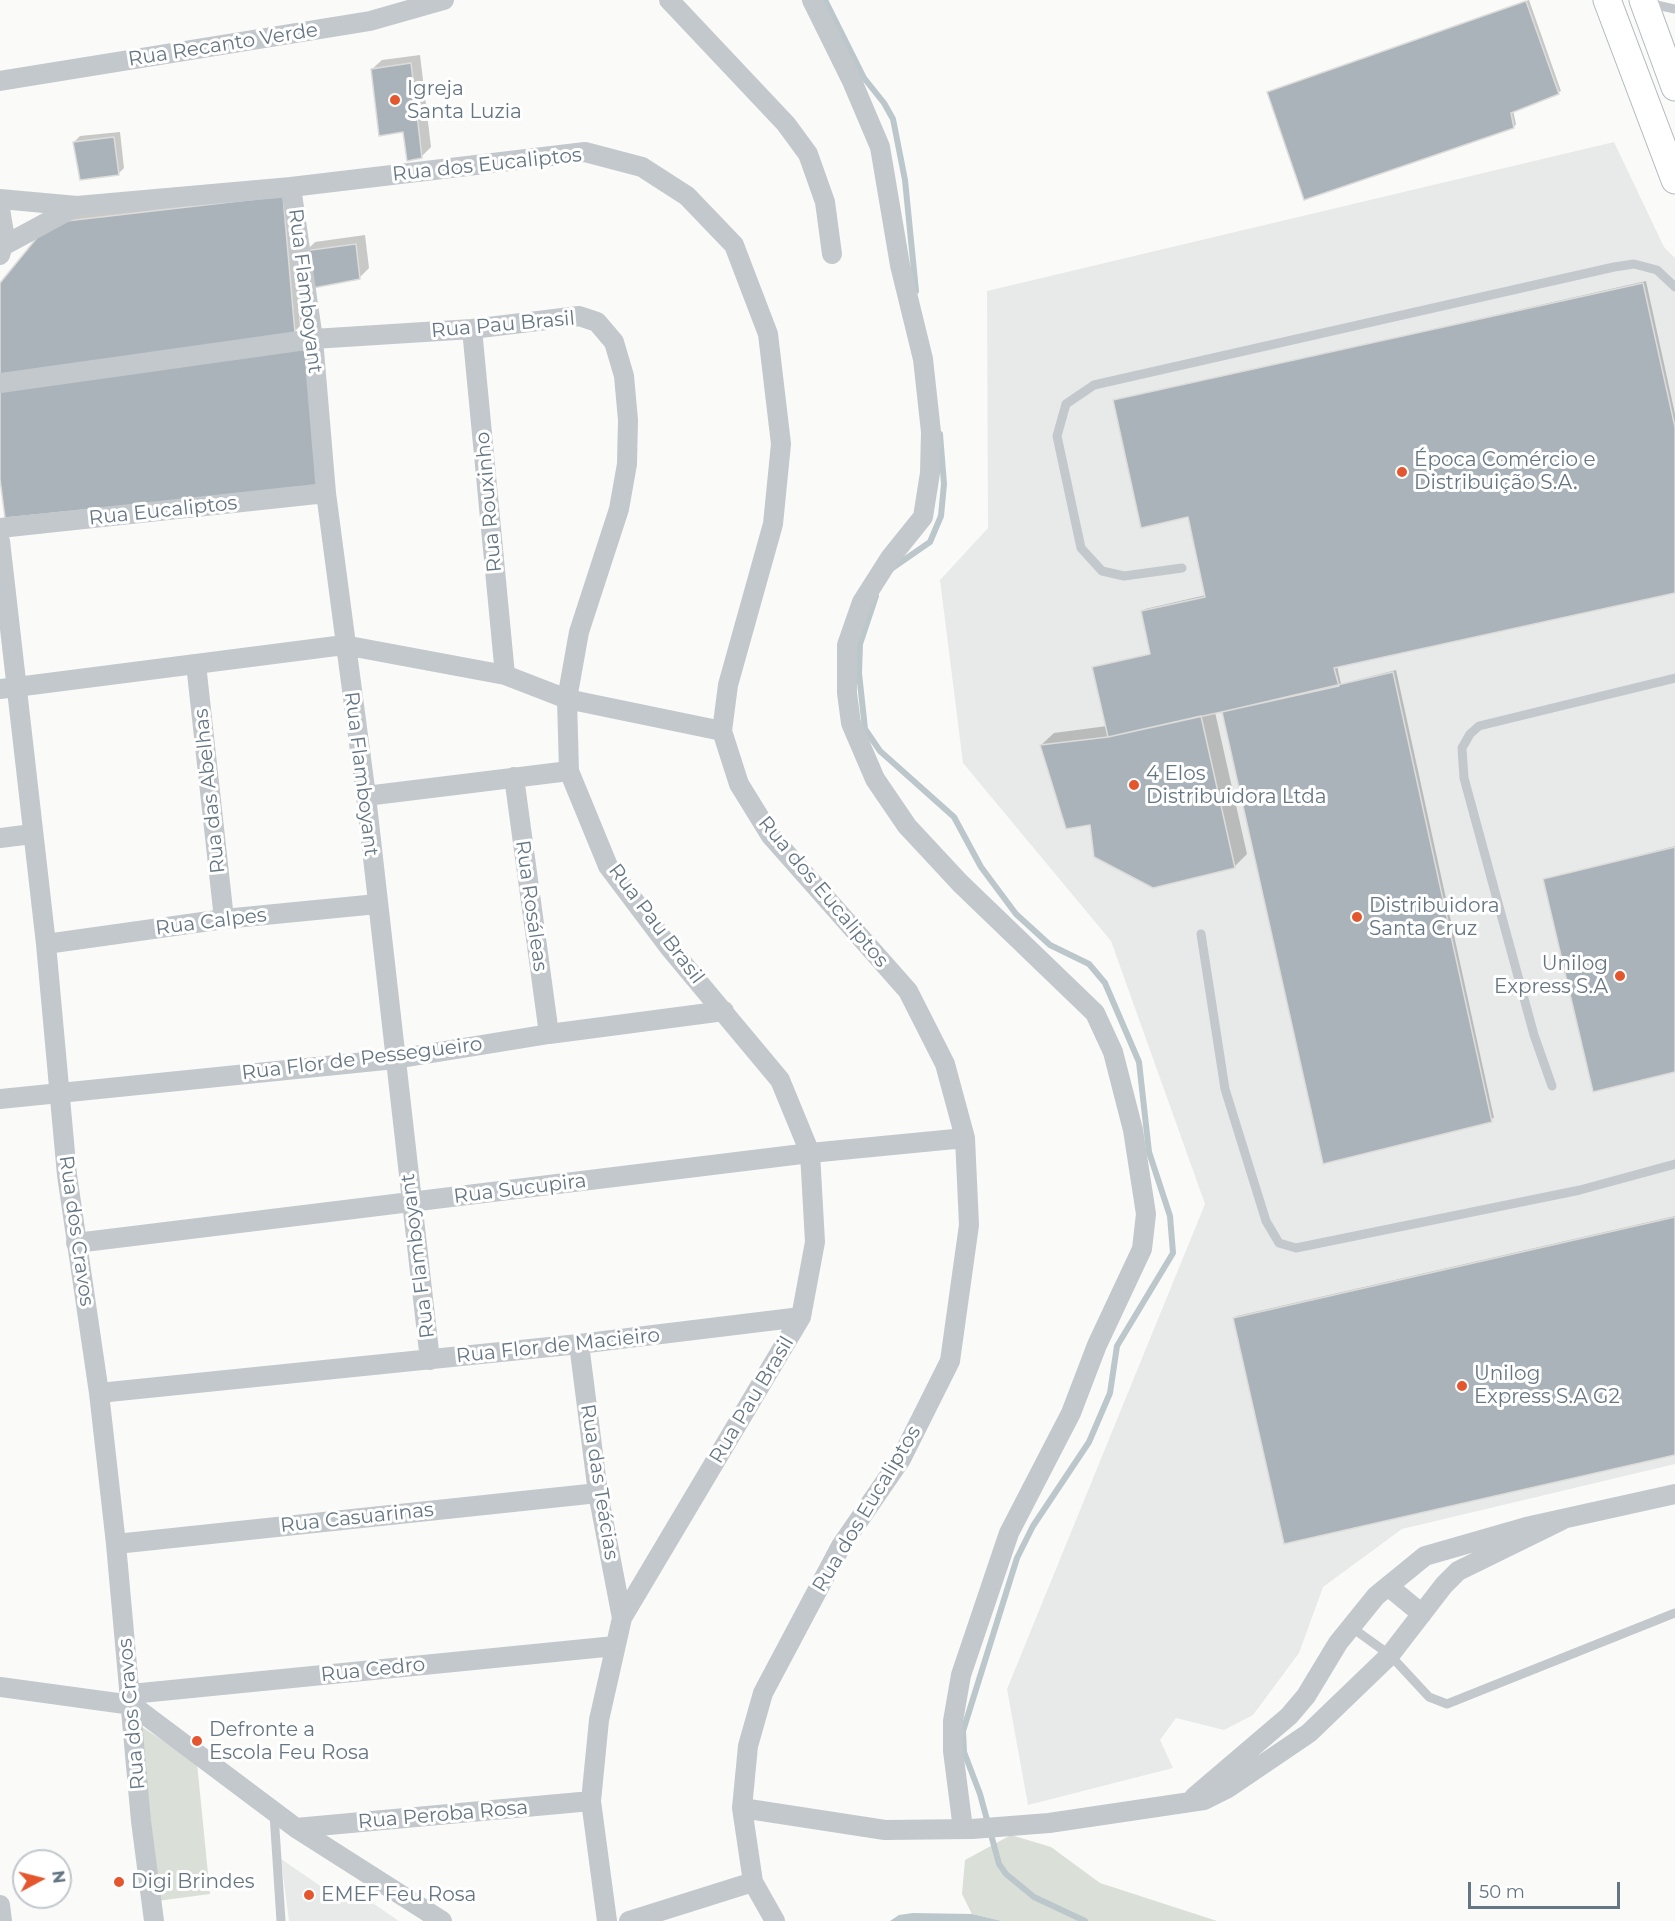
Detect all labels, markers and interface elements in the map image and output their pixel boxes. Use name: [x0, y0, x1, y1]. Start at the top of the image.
street label: Rua Recanto Verde: [126, 18, 320, 72]
place label: Igreja Santa Luzia: [407, 77, 522, 124]
marker: Igreja Santa Luzia: [388, 93, 402, 107]
street label: Rua dos Eucaliptos: [391, 143, 583, 187]
street label: Rua Flamboyant: [283, 207, 327, 375]
street label: Rua Pau Brasil: [430, 307, 576, 343]
street label: Rua Rouxinho: [471, 431, 507, 573]
place label: Época Comércio e Distribuição S.A.: [1414, 448, 1595, 495]
marker: Época Comércio e Distribuição S.A.: [1395, 465, 1409, 479]
street label: Rua Eucaliptos: [88, 491, 238, 531]
street label: Rua Flamboyant: [339, 690, 383, 858]
street label: Rua das Abelhas: [189, 707, 231, 875]
place label: 4 Elos Distribuidora Ltda: [1146, 762, 1327, 809]
marker: 4 Elos Distribuidora Ltda: [1127, 778, 1141, 792]
street label: Rua dos Eucaliptos: [753, 811, 893, 973]
street label: Rua Rosáleas: [510, 839, 552, 973]
street label: Rua Pau Brasil: [603, 859, 709, 989]
place label: Distribuidora Santa Cruz: [1369, 894, 1500, 941]
street label: Rua Calpes: [154, 903, 268, 941]
marker: Distribuidora Santa Cruz: [1350, 910, 1364, 924]
place label: Unilog Express S.A: [1494, 952, 1608, 999]
marker: Unilog Express S.A: [1613, 969, 1627, 983]
street label: Rua Flor de Pessegueiro: [240, 1032, 484, 1086]
street label: Rua dos Cravos: [54, 1154, 98, 1308]
street label: Rua Sucupira: [452, 1169, 588, 1209]
street label: Rua Flamboyant: [396, 1172, 440, 1340]
street label: Rua Flor de Macieiro: [455, 1323, 661, 1369]
street label: Rua Pau Brasil: [705, 1332, 799, 1468]
place label: Unilog Express S.A G2: [1474, 1362, 1620, 1409]
marker: Unilog Express S.A G2: [1455, 1379, 1469, 1393]
street label: Rua das Teácias: [575, 1402, 623, 1562]
street label: Rua dos Eucaliptos: [808, 1421, 926, 1597]
street label: Rua Casuarinas: [279, 1498, 435, 1538]
street label: Rua dos Cravos: [113, 1637, 151, 1791]
street label: Rua Cedro: [320, 1653, 426, 1687]
place label: Defronte a Escola Feu Rosa: [209, 1718, 370, 1765]
marker: Defronte a Escola Feu Rosa: [190, 1734, 204, 1748]
street label: Rua Peroba Rosa: [357, 1796, 529, 1834]
north arrow: [12, 1849, 72, 1909]
text: N: [48, 1869, 69, 1885]
place label: Digi Brindes: [131, 1870, 254, 1894]
scale bar: [1471, 1870, 1622, 1908]
marker: Digi Brindes: [112, 1875, 126, 1889]
text: 50 m: [1479, 1881, 1525, 1903]
place label: EMEF Feu Rosa: [321, 1883, 476, 1907]
marker: EMEF Feu Rosa: [302, 1888, 316, 1902]

